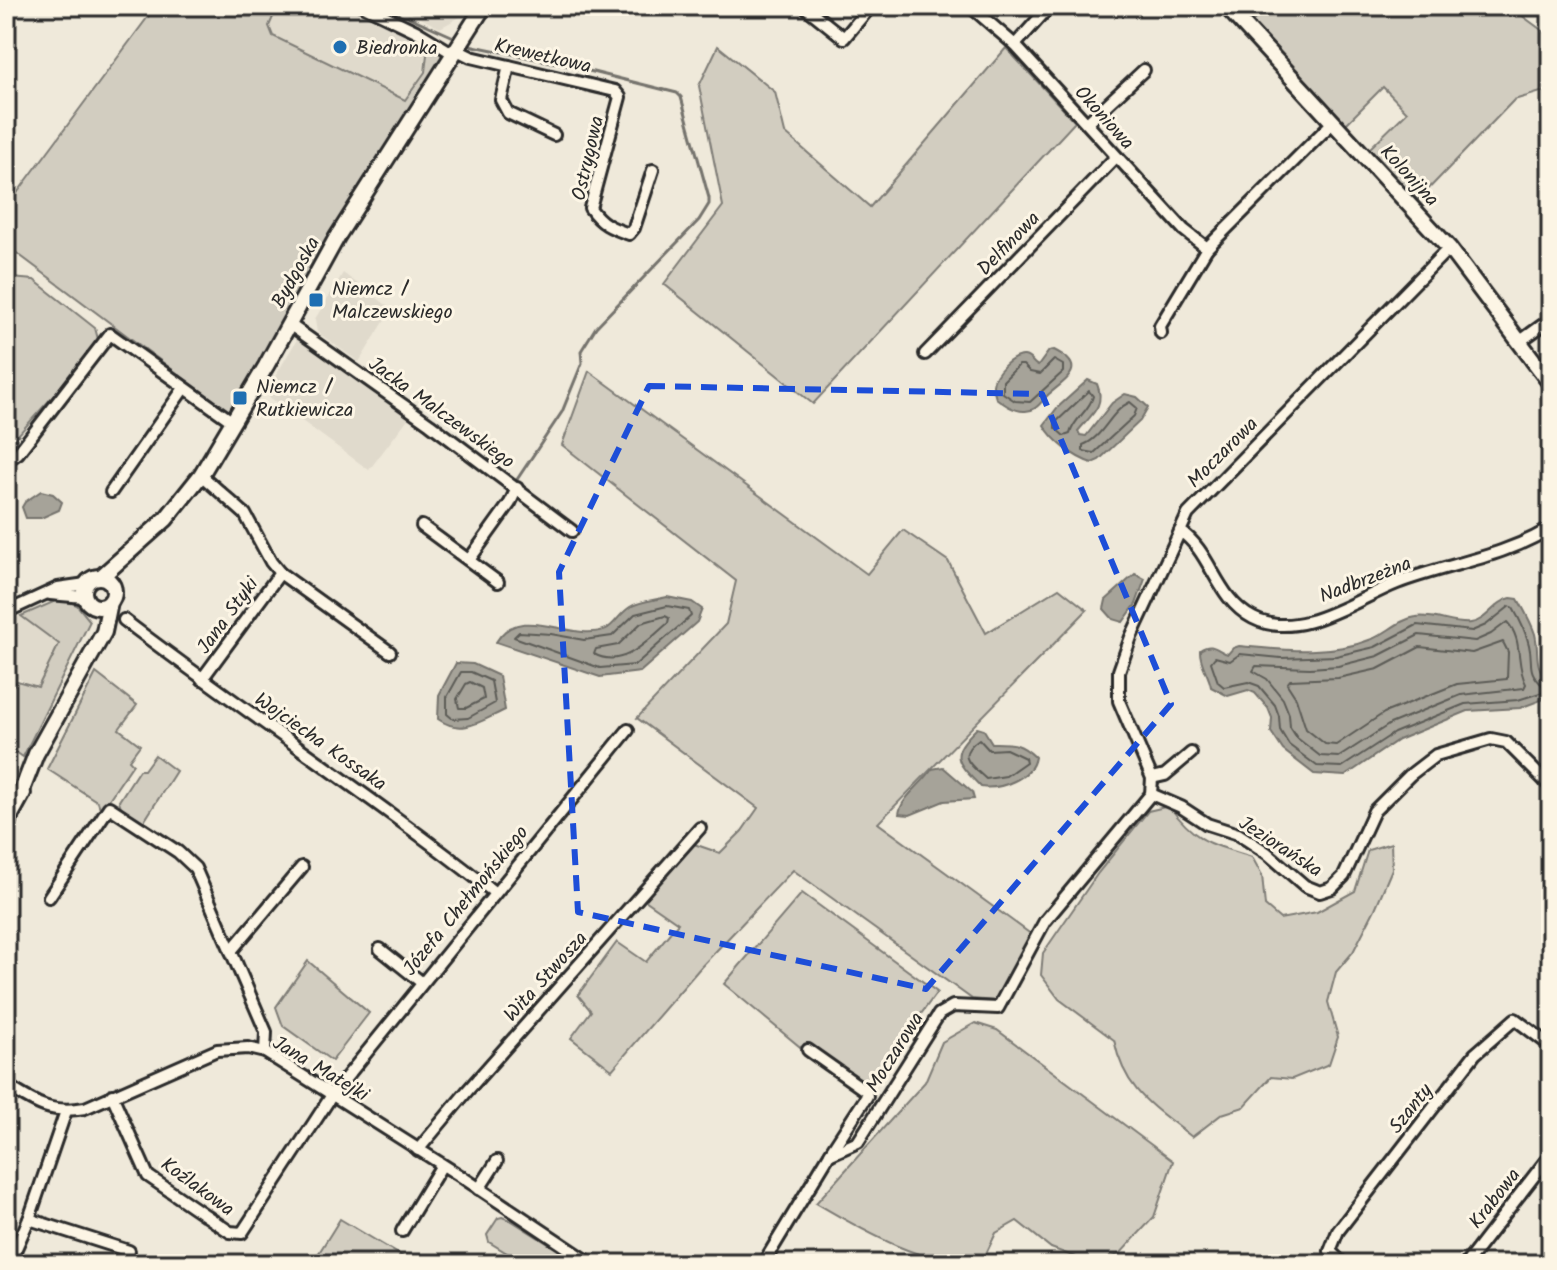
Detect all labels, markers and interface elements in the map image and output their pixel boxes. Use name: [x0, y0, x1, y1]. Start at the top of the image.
street label: Krewetkowa: [491, 30, 594, 84]
place label: Biedronka: [356, 33, 438, 65]
marker: Biedronka: [331, 38, 349, 56]
street label: Okoniowa: [1066, 79, 1142, 158]
street label: Ostrygowa: [564, 113, 614, 204]
street label: Kolonijna: [1371, 138, 1446, 215]
street label: Delfinowa: [970, 205, 1049, 284]
street label: Bydgoska: [264, 231, 330, 315]
place label: Niemcz / Malczewskiego: [332, 274, 452, 329]
marker: Niemcz / Malczewskiego: [307, 291, 325, 309]
street label: Jacka Malczewskiego: [361, 349, 521, 478]
place label: Niemcz / Rutkiewicza: [256, 372, 353, 427]
marker: Niemcz / Rutkiewicza: [231, 389, 249, 407]
street label: Moczarowa: [1180, 410, 1267, 497]
street label: Nadbrzeżna: [1315, 549, 1416, 613]
street label: Jana Styki: [190, 570, 268, 661]
street label: Wojciecha Kossaka: [247, 685, 393, 800]
street label: Jeziorańska: [1231, 808, 1328, 887]
street label: Józefa Chełmońskiego: [396, 819, 537, 984]
street label: Wita Stwosza: [497, 925, 596, 1030]
street label: Moczarowa: [858, 1006, 933, 1100]
street label: Jana Matejki: [265, 1028, 376, 1112]
street label: Szanty: [1382, 1077, 1442, 1141]
street label: Koźlakowa: [153, 1150, 241, 1226]
street label: Krabowa: [1461, 1162, 1530, 1237]

